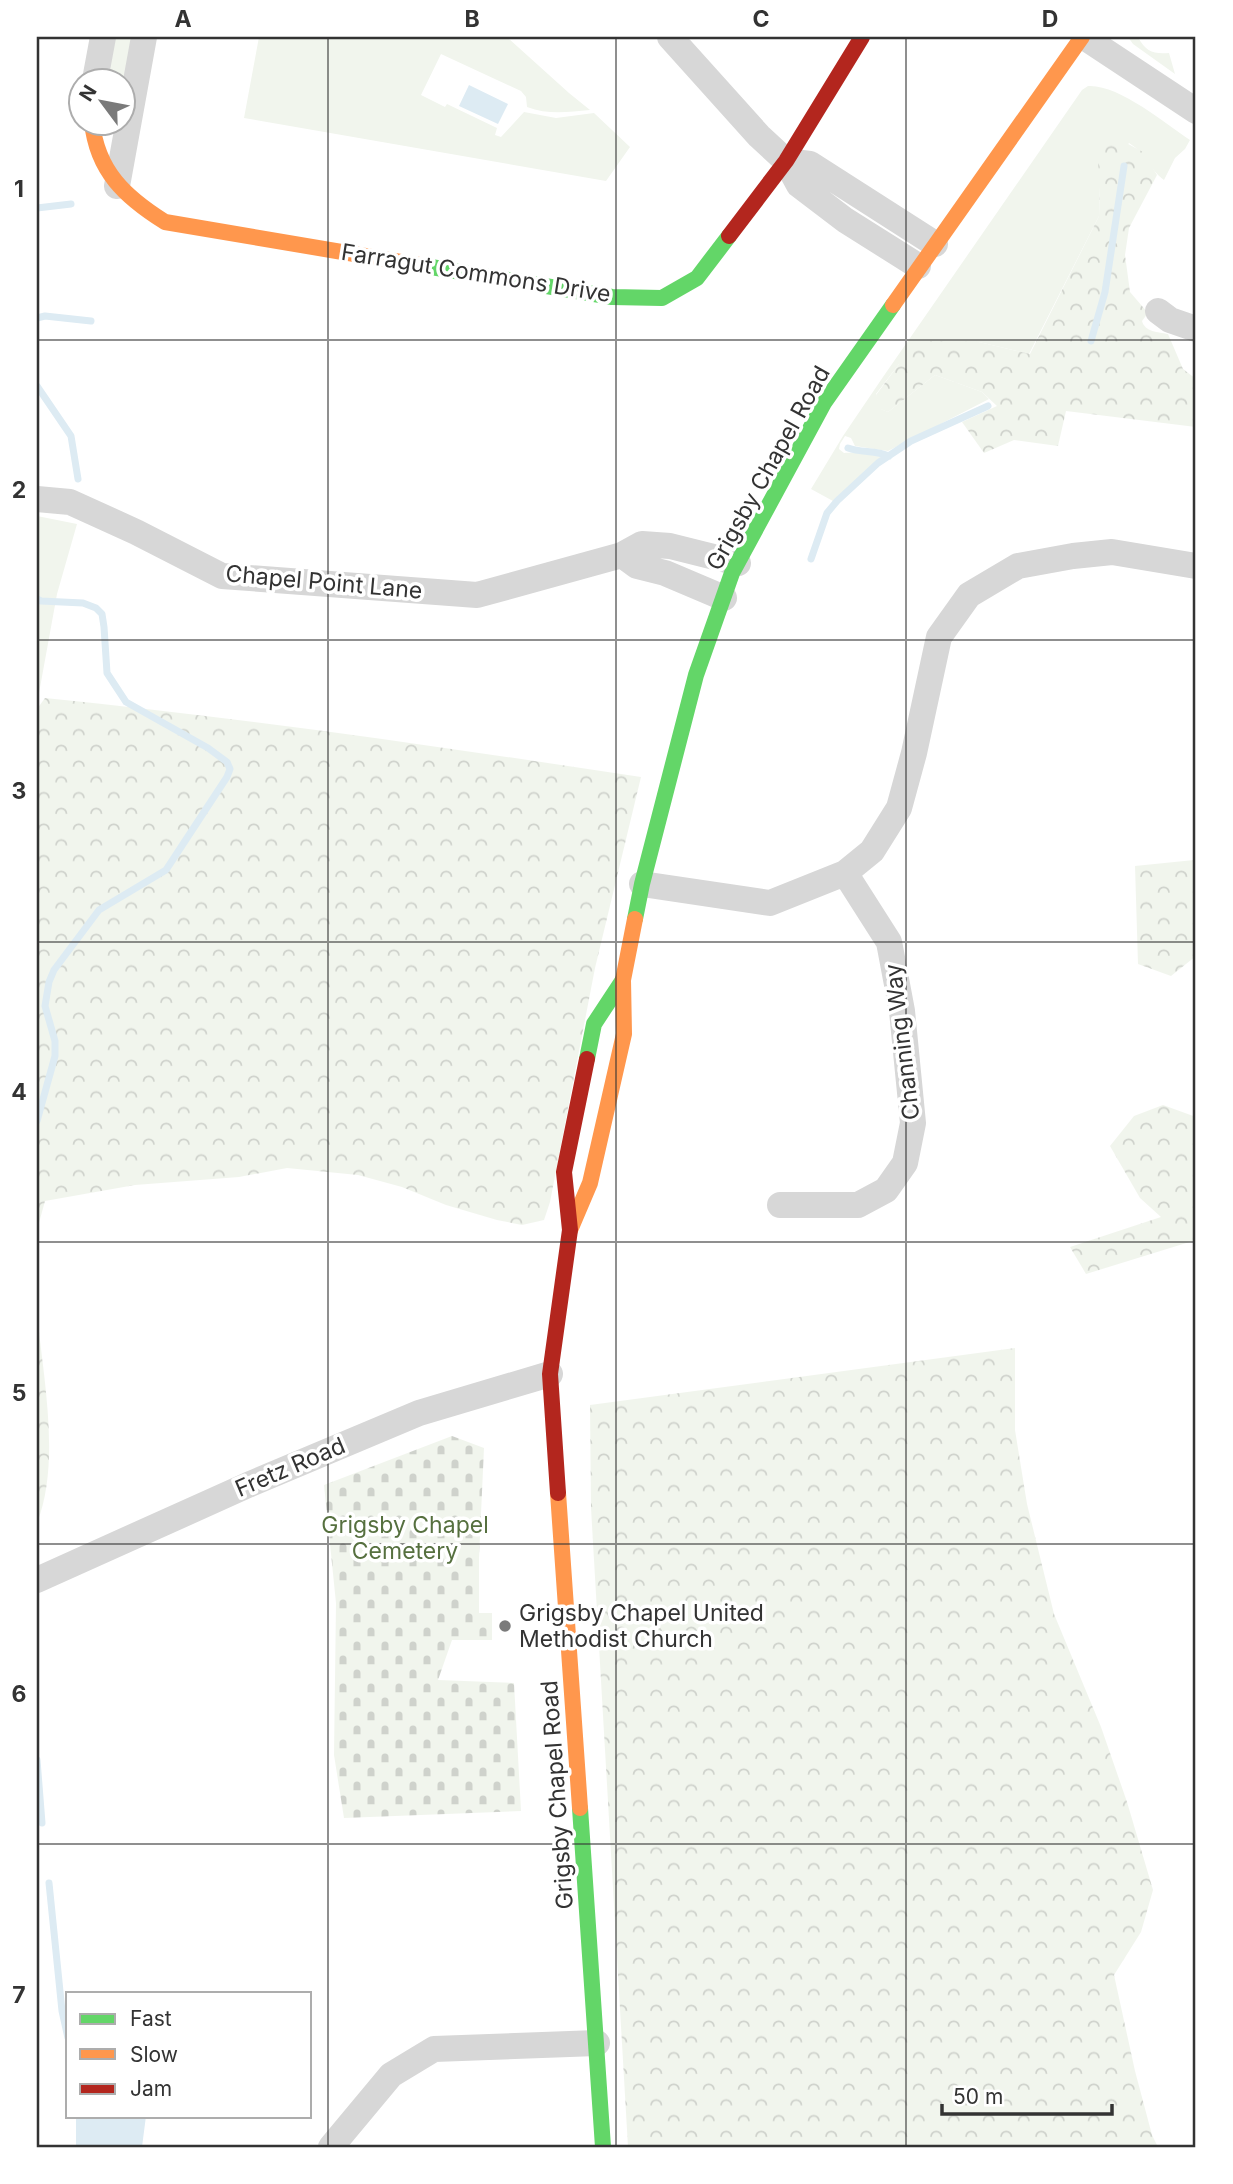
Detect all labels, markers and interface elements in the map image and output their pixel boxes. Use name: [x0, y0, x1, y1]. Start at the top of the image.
text: A: [174, 5, 192, 33]
text: B: [464, 5, 480, 33]
text: C: [752, 5, 770, 33]
text: D: [1042, 5, 1058, 33]
north arrow: [66, 66, 136, 136]
text: N: [74, 81, 102, 105]
text: 1: [14, 175, 24, 203]
street label: Farragut Commons Drive: [339, 238, 613, 308]
street label: Grigsby Chapel Road: [700, 361, 836, 575]
text: 2: [12, 476, 26, 504]
street label: Chapel Point Lane: [225, 559, 423, 605]
text: 3: [12, 777, 26, 805]
street label: Channing Way: [879, 962, 925, 1122]
text: 4: [11, 1078, 27, 1106]
text: 5: [12, 1379, 26, 1407]
street label: Fretz Road: [231, 1431, 349, 1503]
park label: Grigsby Chapel Cemetery: [321, 1511, 489, 1565]
place label: Grigsby Chapel United Methodist Church: [519, 1599, 764, 1653]
marker: Grigsby Chapel United Methodist Church: [497, 1618, 513, 1634]
text: 6: [12, 1680, 26, 1708]
street label: Grigsby Chapel Road: [535, 1680, 579, 1910]
text: 7: [12, 1981, 26, 2009]
legend: [66, 1992, 312, 2118]
text: Fast: [130, 2006, 172, 2031]
text: Slow: [130, 2042, 178, 2067]
scale bar: [942, 2072, 1112, 2116]
text: Jam: [130, 2076, 172, 2101]
text: 50 m: [953, 2084, 1003, 2109]

